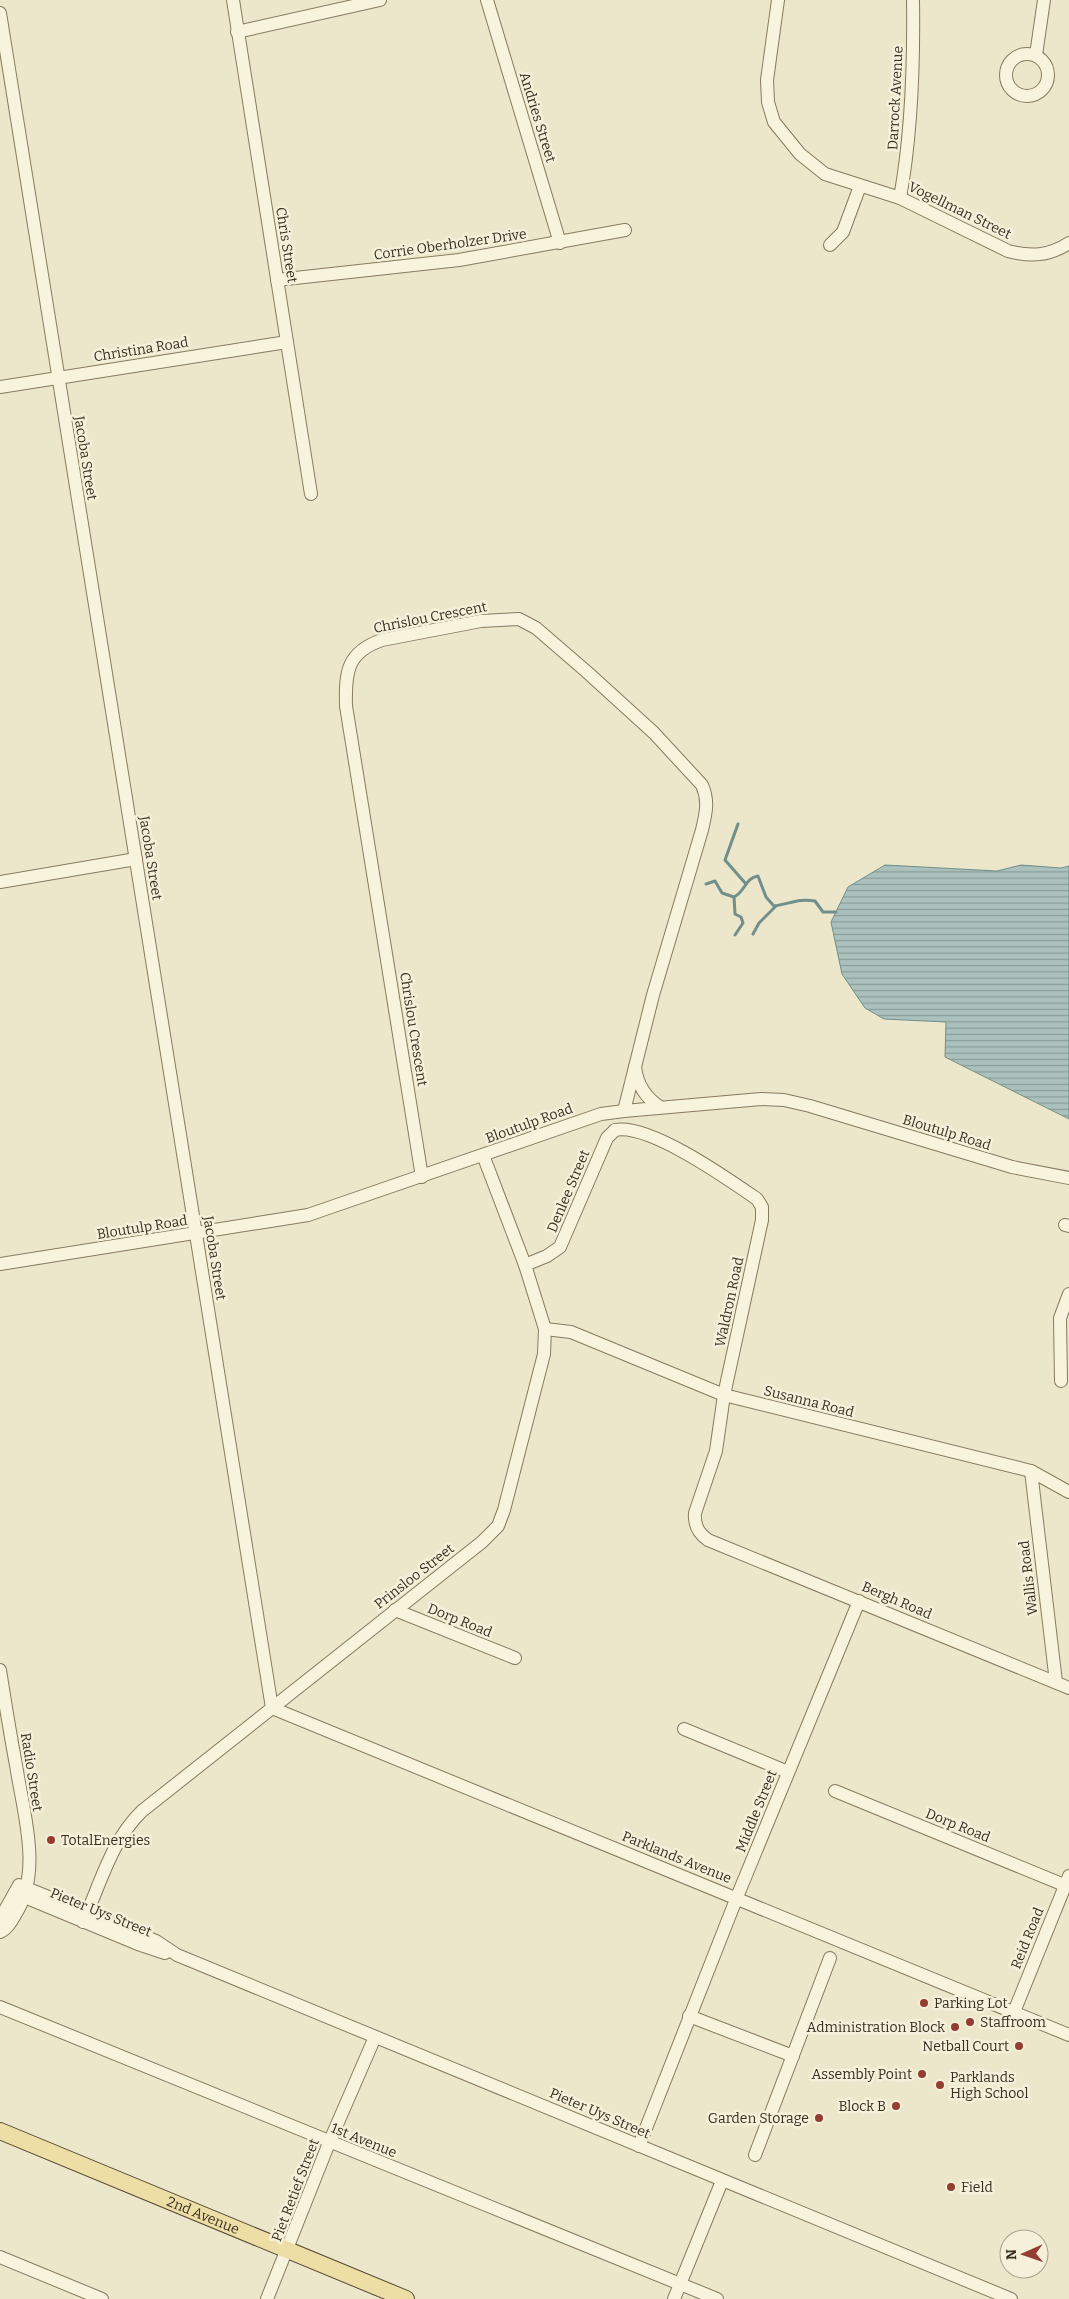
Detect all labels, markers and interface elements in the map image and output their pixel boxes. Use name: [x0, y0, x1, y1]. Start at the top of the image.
street label: Darrock Avenue: [884, 46, 907, 151]
street label: Andries Street: [516, 70, 559, 164]
street label: Vogellman Street: [906, 178, 1014, 243]
street label: Chris Street: [272, 206, 301, 284]
street label: Corrie Oberholzer Drive: [373, 225, 528, 264]
street label: Christina Road: [92, 334, 190, 365]
street label: Jacoba Street: [70, 414, 101, 501]
street label: Chrislou Crescent: [372, 598, 488, 637]
street label: Jacoba Street: [135, 814, 166, 901]
street label: Chrislou Crescent: [396, 971, 431, 1087]
street label: Bloutulp Road: [483, 1100, 575, 1147]
street label: Bloutulp Road: [901, 1111, 993, 1154]
street label: Denlee Street: [543, 1147, 594, 1235]
street label: Bloutulp Road: [96, 1212, 189, 1243]
street label: Jacoba Street: [199, 1214, 230, 1301]
street label: Waldron Road: [712, 1256, 747, 1349]
street label: Susanna Road: [762, 1382, 856, 1421]
street label: Wallis Road: [1015, 1539, 1042, 1616]
street label: Prinsloo Street: [371, 1540, 458, 1613]
street label: Bergh Road: [859, 1578, 934, 1623]
street label: Dorp Road: [425, 1600, 495, 1641]
street label: Radio Street: [17, 1731, 46, 1813]
street label: Middle Street: [732, 1768, 781, 1855]
street label: Dorp Road: [923, 1805, 993, 1846]
street label: Parklands Avenue: [620, 1828, 734, 1887]
place label: TotalEnergies: [61, 1832, 150, 1849]
marker: TotalEnergies: [45, 1834, 57, 1846]
street label: Pieter Uys Street: [48, 1884, 154, 1941]
street label: Reid Road: [1007, 1905, 1047, 1971]
place label: Parking Lot: [934, 1995, 1008, 2012]
marker: Parking Lot: [918, 1997, 930, 2009]
place label: Staffroom: [980, 2014, 1046, 2031]
marker: Staffroom: [964, 2016, 976, 2028]
place label: Administration Block: [807, 2019, 945, 2036]
marker: Administration Block: [949, 2021, 961, 2033]
place label: Netball Court: [922, 2038, 1009, 2055]
marker: Netball Court: [1013, 2040, 1025, 2052]
place label: Assembly Point: [812, 2066, 912, 2083]
marker: Assembly Point: [916, 2068, 928, 2080]
place label: Parklands High School: [950, 2069, 1028, 2102]
marker: Parklands High School: [934, 2079, 946, 2091]
street label: Pieter Uys Street: [547, 2085, 653, 2142]
place label: Block B: [838, 2098, 886, 2115]
marker: Block B: [890, 2100, 902, 2112]
place label: Garden Storage: [708, 2110, 809, 2127]
marker: Garden Storage: [813, 2112, 825, 2124]
street label: 1st Avenue: [328, 2120, 399, 2161]
street label: Piet Retief Street: [268, 2136, 323, 2244]
place label: Field: [961, 2179, 993, 2196]
marker: Field: [945, 2181, 957, 2193]
street label: 2nd Avenue: [164, 2193, 242, 2238]
north arrow: [999, 2229, 1049, 2279]
text: N: [1003, 2249, 1020, 2260]

